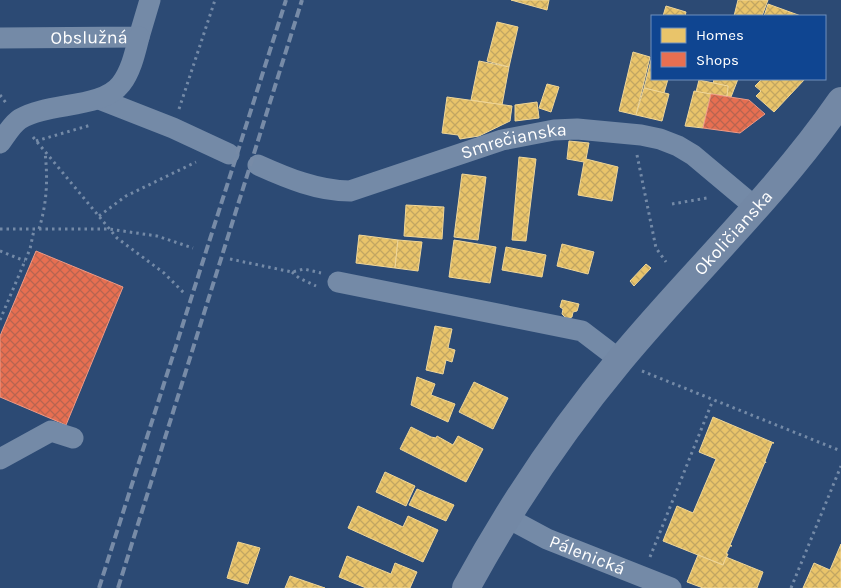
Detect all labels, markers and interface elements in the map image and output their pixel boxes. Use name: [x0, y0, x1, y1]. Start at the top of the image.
legend: [651, 15, 826, 80]
street label: Obslužná: [50, 26, 128, 49]
text: Homes: [696, 26, 744, 44]
text: Shops: [696, 51, 739, 69]
street label: Smrečianska: [458, 118, 567, 164]
street label: Okoličianska: [689, 186, 777, 280]
street label: Pálenická: [546, 530, 629, 580]

